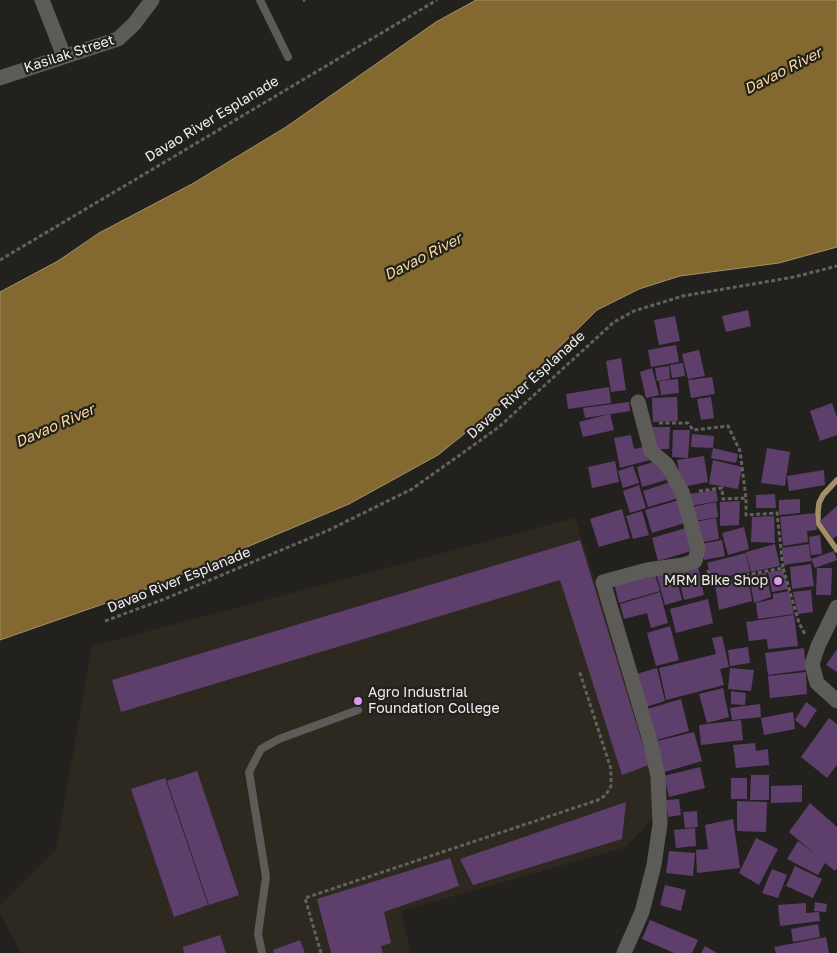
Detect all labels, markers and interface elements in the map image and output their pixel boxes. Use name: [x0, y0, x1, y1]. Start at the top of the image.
street label: Kasilak Street: [22, 32, 116, 76]
water label: Davao River: [741, 44, 825, 98]
street label: Davao River Esplanade: [142, 72, 282, 166]
water label: Davao River: [381, 230, 465, 284]
street label: Davao River Esplanade: [464, 328, 588, 442]
water label: Davao River: [13, 401, 97, 451]
street label: Davao River Esplanade: [105, 544, 253, 616]
place label: MRM Bike Shop: [664, 573, 768, 589]
marker: MRM Bike Shop: [772, 575, 784, 587]
place label: Agro Industrial Foundation College: [368, 685, 500, 718]
marker: Agro Industrial Foundation College: [352, 695, 364, 707]

